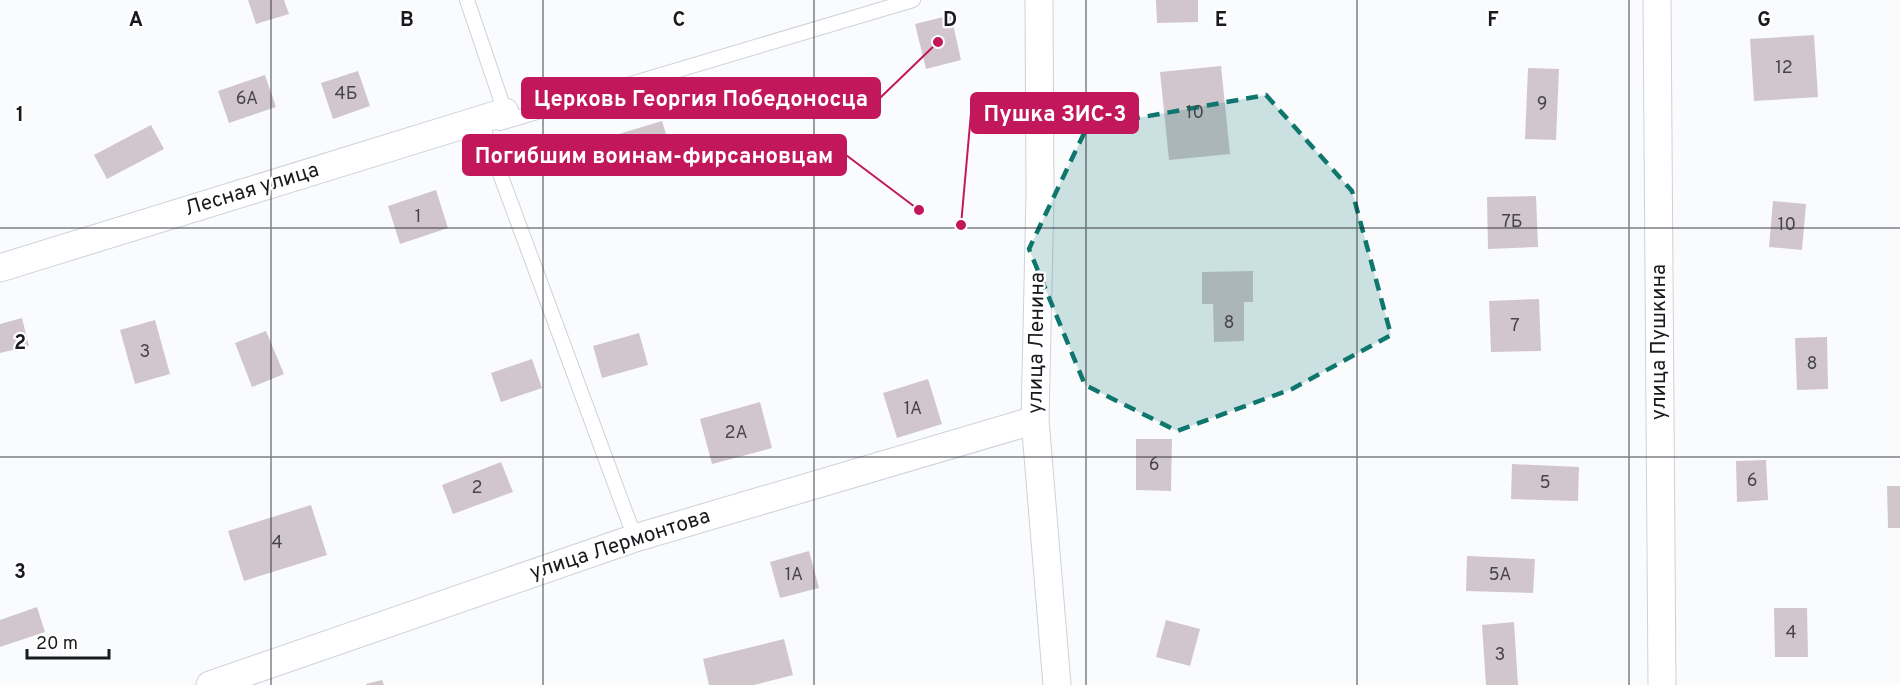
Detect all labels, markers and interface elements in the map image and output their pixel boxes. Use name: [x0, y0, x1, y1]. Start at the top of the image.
text: A: [129, 8, 143, 34]
text: B: [400, 8, 414, 34]
text: C: [673, 8, 685, 34]
text: D: [943, 8, 957, 34]
text: E: [1215, 8, 1227, 34]
text: F: [1487, 8, 1499, 34]
text: G: [1757, 8, 1771, 34]
house number: 12: [1775, 57, 1793, 80]
callout: Церковь Георгия Победоносца: [522, 78, 880, 118]
house number: 4Б: [335, 83, 358, 106]
text: Церковь Георгия Победоносца: [534, 87, 868, 114]
house number: 6А: [236, 88, 258, 111]
callout: Пушка ЗИС-3: [971, 93, 1138, 133]
house number: 9: [1537, 93, 1547, 116]
text: Пушка ЗИС-3: [984, 102, 1126, 129]
house number: 10: [1186, 102, 1204, 125]
text: 1: [16, 103, 24, 129]
callout: Погибшим воинам-фирсановцам: [463, 135, 846, 175]
text: Погибшим воинам-фирсановцам: [475, 144, 833, 171]
street label: Лесная улица: [182, 157, 322, 223]
house number: 1: [415, 206, 421, 229]
house number: 7Б: [1501, 211, 1523, 234]
house number: 10: [1778, 214, 1796, 237]
street label: улица Пушкина: [1646, 264, 1673, 420]
street label: улица Ленина: [1022, 272, 1052, 414]
house number: 8: [1224, 312, 1235, 335]
house number: 7: [1510, 315, 1520, 338]
text: 2: [14, 331, 26, 357]
house number: 3: [140, 341, 150, 364]
house number: 8: [1807, 353, 1818, 376]
house number: 1А: [904, 398, 922, 421]
house number: 2А: [724, 422, 748, 445]
house number: 6: [1149, 454, 1159, 477]
house number: 6: [1747, 470, 1757, 493]
house number: 5: [1539, 472, 1551, 495]
house number: 2: [471, 477, 483, 500]
street label: улица Лермонтова: [526, 503, 714, 587]
house number: 4: [271, 532, 283, 555]
text: 3: [14, 560, 26, 586]
house number: 1А: [785, 564, 803, 587]
house number: 5А: [1488, 564, 1512, 587]
scale bar: [27, 622, 110, 660]
house number: 4: [1785, 622, 1797, 645]
text: 20 m: [36, 633, 78, 656]
house number: 3: [1495, 644, 1505, 667]

